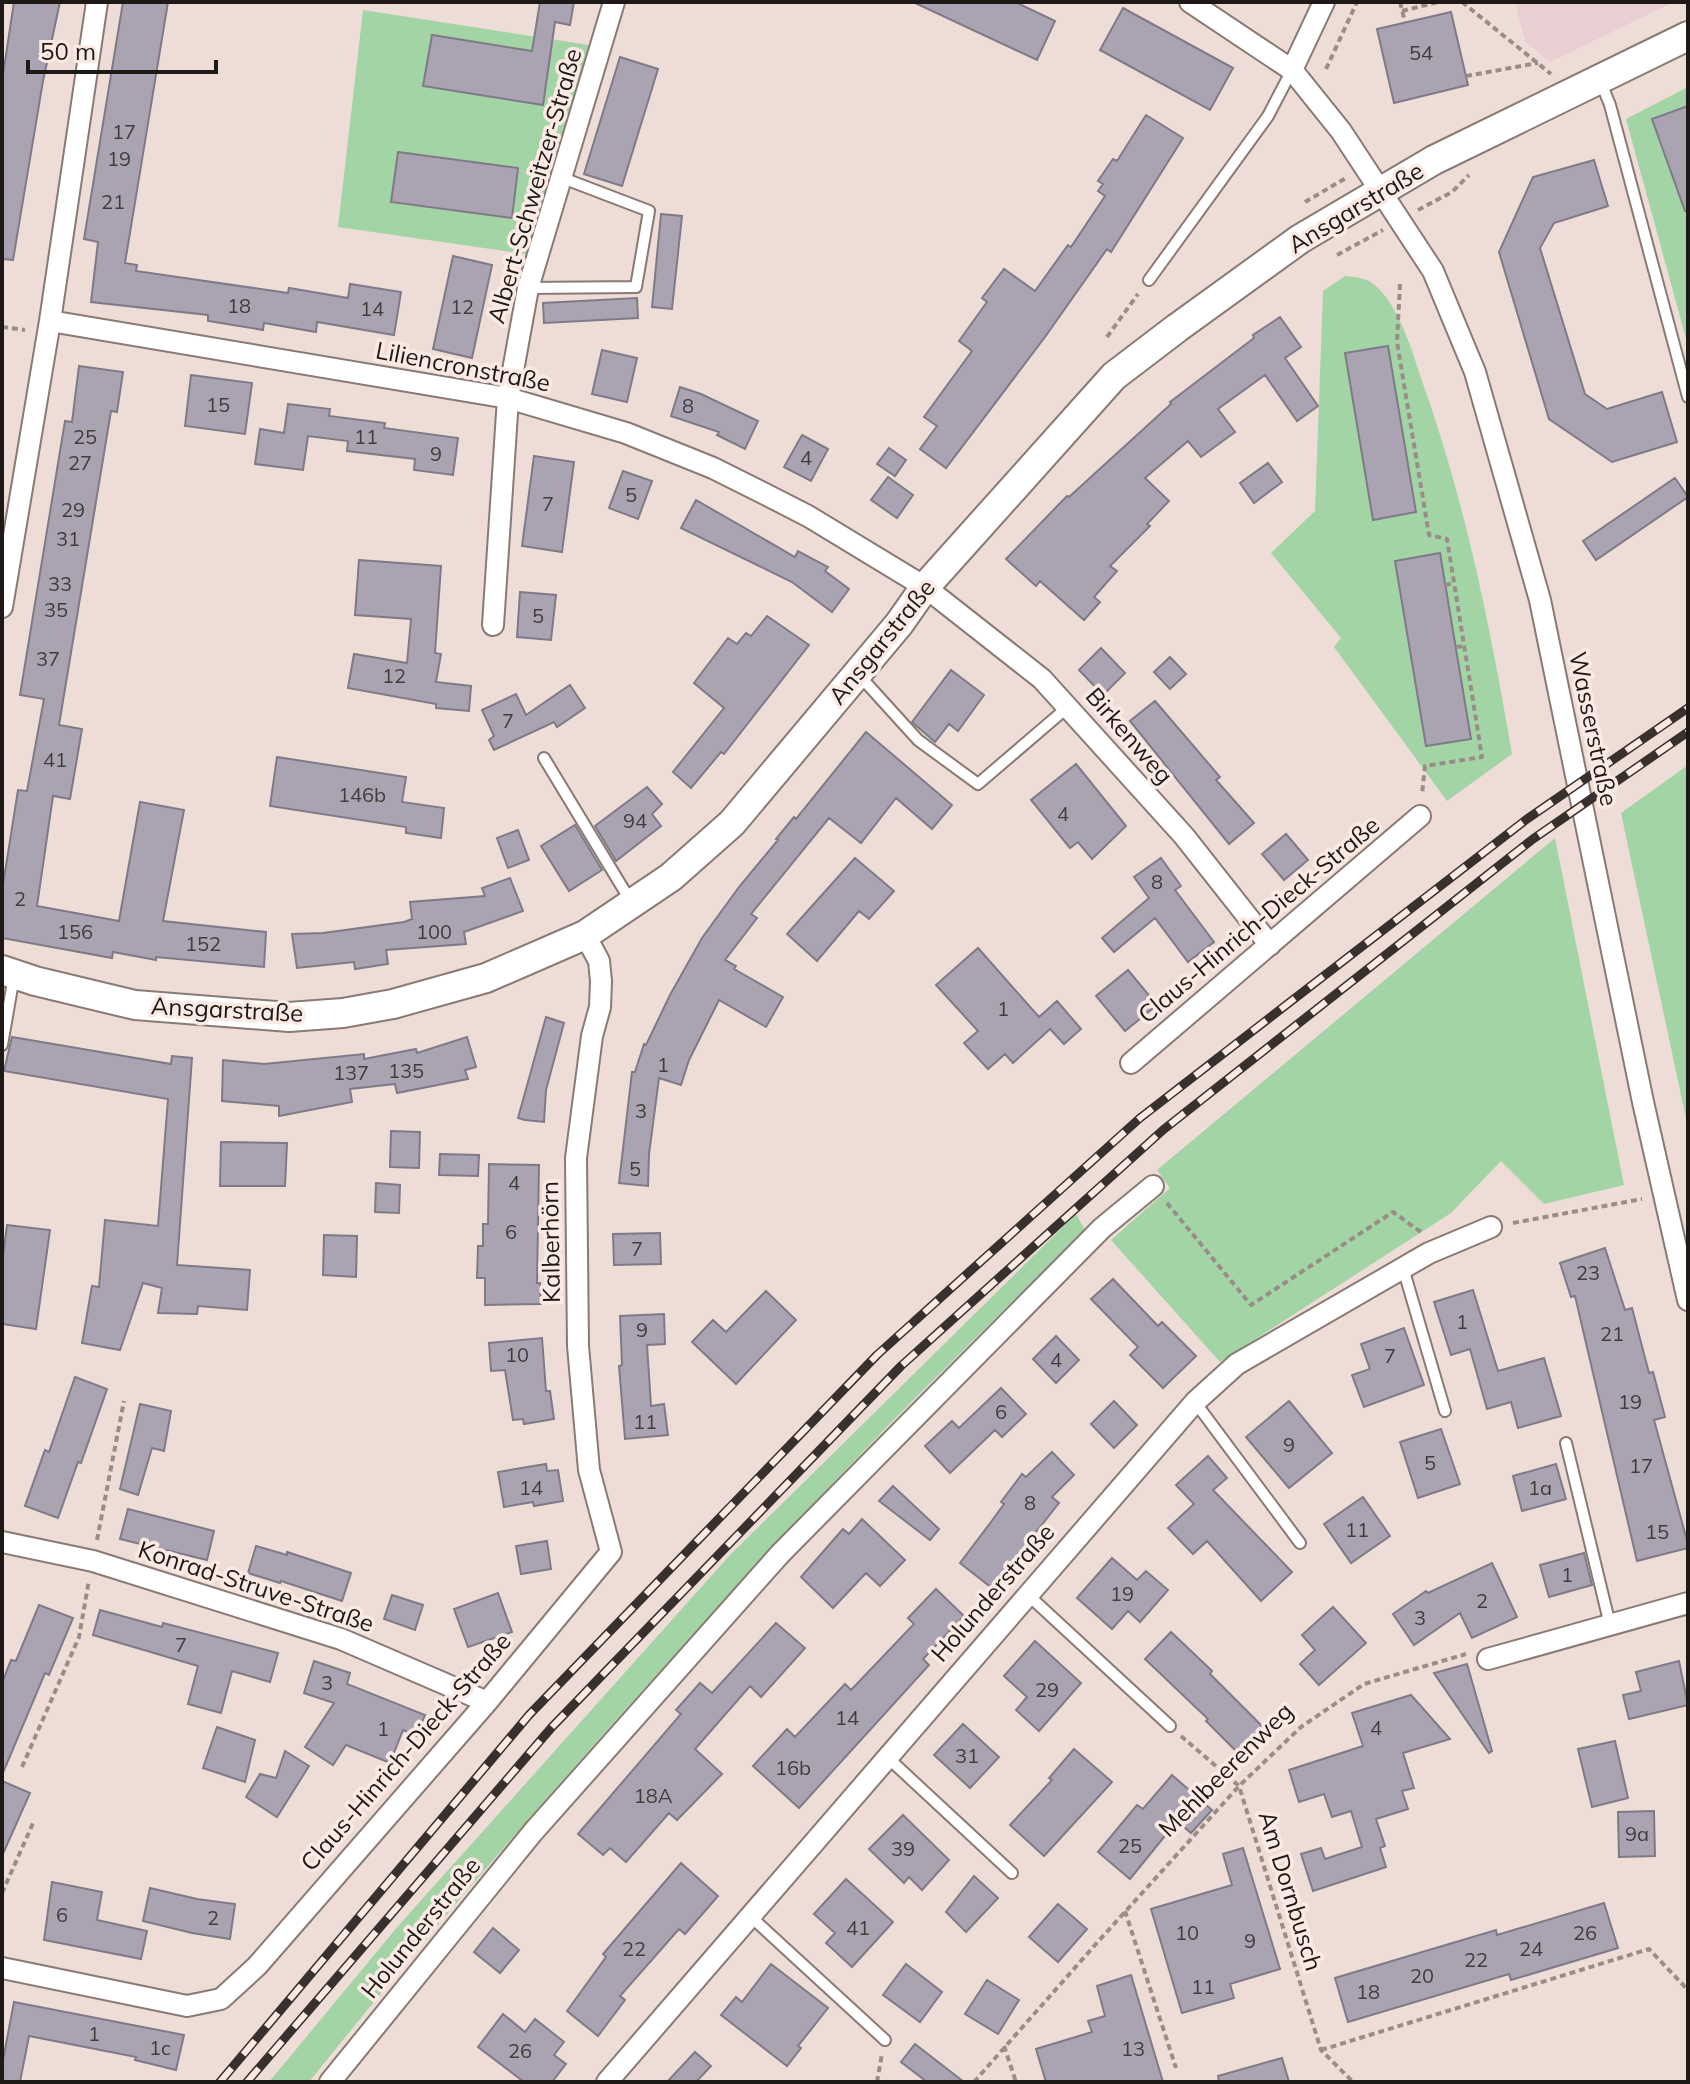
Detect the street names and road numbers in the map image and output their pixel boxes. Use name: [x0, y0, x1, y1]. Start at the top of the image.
street label: Albert-Schweitzer-Straße: [480, 45, 588, 327]
street label: Ansgarstraße: [1282, 155, 1429, 259]
street label: Liliencronstraße: [373, 334, 553, 398]
street label: Ansgarstraße: [822, 573, 941, 710]
street label: Wasserstraße: [1563, 649, 1625, 809]
street label: Birkenweg: [1080, 681, 1180, 790]
street label: Claus-Hinrich-Dieck-Straße: [1132, 809, 1385, 1029]
street label: Ansgarstraße: [150, 990, 304, 1028]
street label: Kalberhörn: [534, 1181, 566, 1303]
street label: Holunderstraße: [924, 1517, 1060, 1668]
street label: Konrad-Struve-Straße: [135, 1534, 378, 1638]
street label: Claus-Hinrich-Dieck-Straße: [294, 1626, 517, 1877]
street label: Mehlbeerenweg: [1152, 1696, 1299, 1843]
street label: Am Dornbusch: [1252, 1807, 1329, 1974]
street label: Holunderstraße: [354, 1851, 486, 2004]

